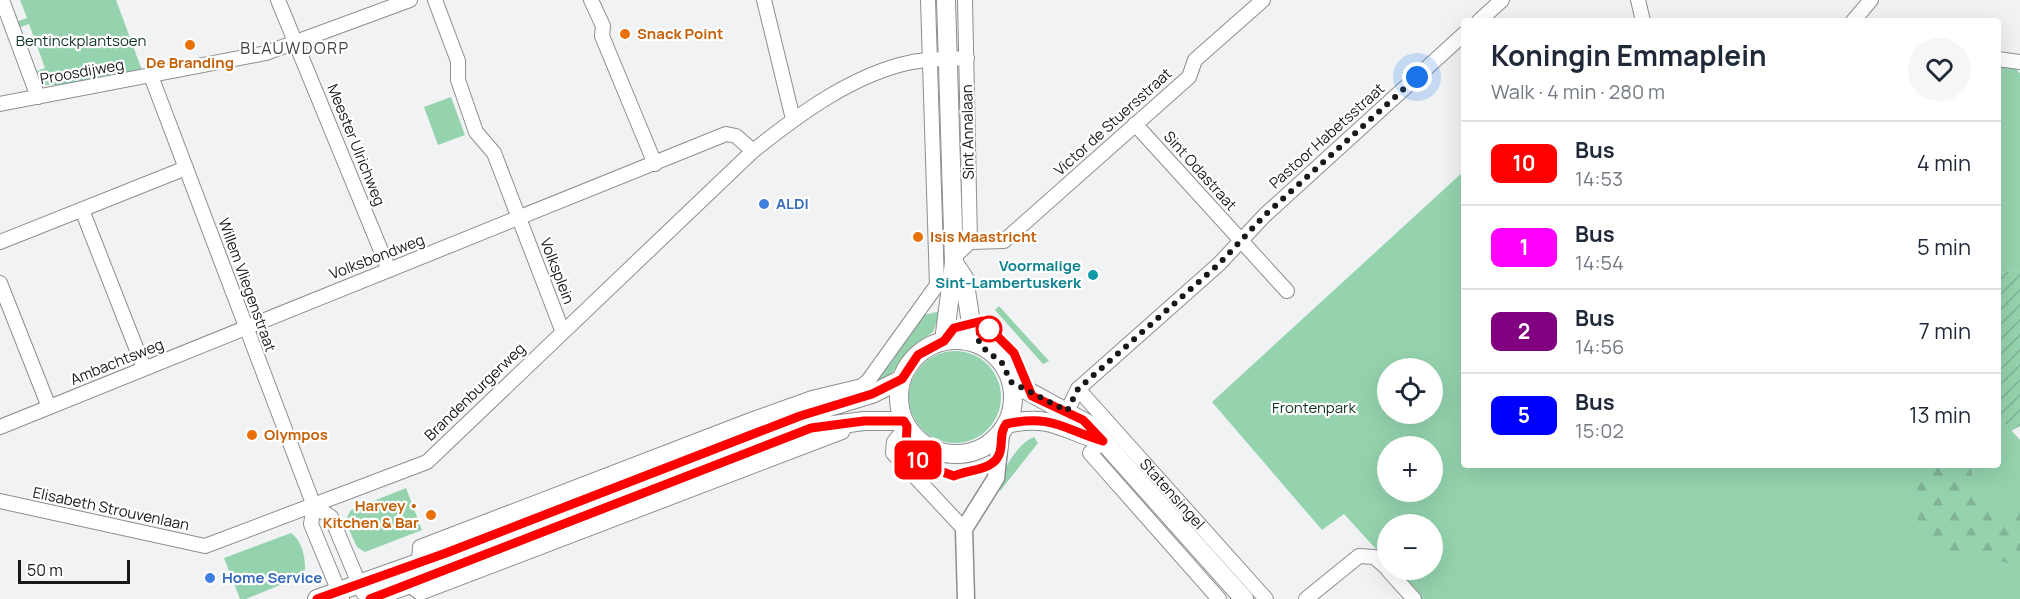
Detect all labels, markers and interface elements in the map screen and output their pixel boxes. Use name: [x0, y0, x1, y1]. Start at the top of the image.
place label: Snack Point: [637, 23, 723, 44]
marker: Snack Point: [618, 27, 632, 41]
park label: Bentinckplantsoen: [16, 30, 146, 51]
text: Koningin Emmaplein: [1491, 36, 1767, 74]
district label: BLAUWDORP: [240, 37, 350, 59]
marker: De Branding: [183, 38, 197, 52]
button: heart: [1908, 38, 1971, 101]
place label: De Branding: [146, 52, 234, 73]
street label: Proosdijweg: [38, 54, 126, 89]
your location: [1402, 62, 1432, 92]
street label: Victor de Stuersstraat: [1049, 63, 1176, 180]
street label: Pastoor Habetsstraat: [1264, 78, 1389, 193]
text: Walk · 4 min · 280 m: [1491, 78, 1665, 105]
street label: Meester Ulrichweg: [322, 81, 391, 209]
street label: Sint Annalaan: [956, 84, 979, 180]
street label: Sint Odastraat: [1159, 126, 1242, 215]
text: Bus: [1575, 135, 1615, 165]
text: 4 min: [1917, 148, 1971, 178]
text: 10: [1512, 149, 1536, 177]
text: 14:53: [1575, 165, 1623, 192]
place label: ALDI: [776, 193, 809, 214]
marker: ALDI: [757, 197, 771, 211]
street label: Willem Vliegenstraat: [213, 215, 281, 355]
text: Bus: [1575, 219, 1615, 249]
place label: Isis Maastricht: [930, 226, 1037, 247]
street label: Volksbondweg: [326, 229, 427, 284]
marker: Isis Maastricht: [911, 230, 925, 244]
text: 5 min: [1917, 232, 1971, 262]
text: 1: [1519, 233, 1529, 261]
street label: Volksplein: [535, 235, 580, 307]
text: 14:54: [1575, 249, 1624, 276]
place label: Voormalige Sint-Lambertuskerk: [935, 255, 1082, 293]
marker: Voormalige Sint-Lambertuskerk: [1086, 268, 1100, 282]
text: Bus: [1575, 303, 1615, 333]
unlabelled marker: [976, 316, 1002, 342]
text: 7 min: [1919, 316, 1971, 346]
text: 2: [1518, 317, 1530, 345]
street label: Ambachtsweg: [67, 333, 167, 390]
text: 14:56: [1575, 333, 1625, 360]
street label: Brandenburgerweg: [420, 338, 530, 445]
map controls: [1377, 358, 1443, 580]
button: locate: [1377, 358, 1443, 424]
text: Bus: [1575, 387, 1615, 417]
park label: Frontenpark: [1272, 397, 1356, 418]
text: 13 min: [1909, 400, 1971, 430]
text: 5: [1518, 401, 1530, 429]
text: 15:02: [1575, 417, 1624, 444]
place label: Olympos: [264, 424, 328, 445]
marker: Olympos: [245, 428, 259, 442]
button: +: [1377, 436, 1443, 502]
line badge: 10: [891, 440, 945, 480]
text: 10: [906, 446, 930, 474]
street label: Statensingel: [1135, 454, 1210, 534]
street label: Elisabeth Strouvenlaan: [31, 482, 191, 535]
place label: Harvey • Kitchen & Bar: [323, 495, 419, 533]
marker: Harvey • Kitchen & Bar: [424, 508, 438, 522]
button: −: [1377, 514, 1443, 580]
scale bar: [18, 557, 130, 584]
text: 50 m: [27, 559, 63, 581]
place label: Home Service: [222, 567, 322, 588]
marker: Home Service: [203, 571, 217, 585]

